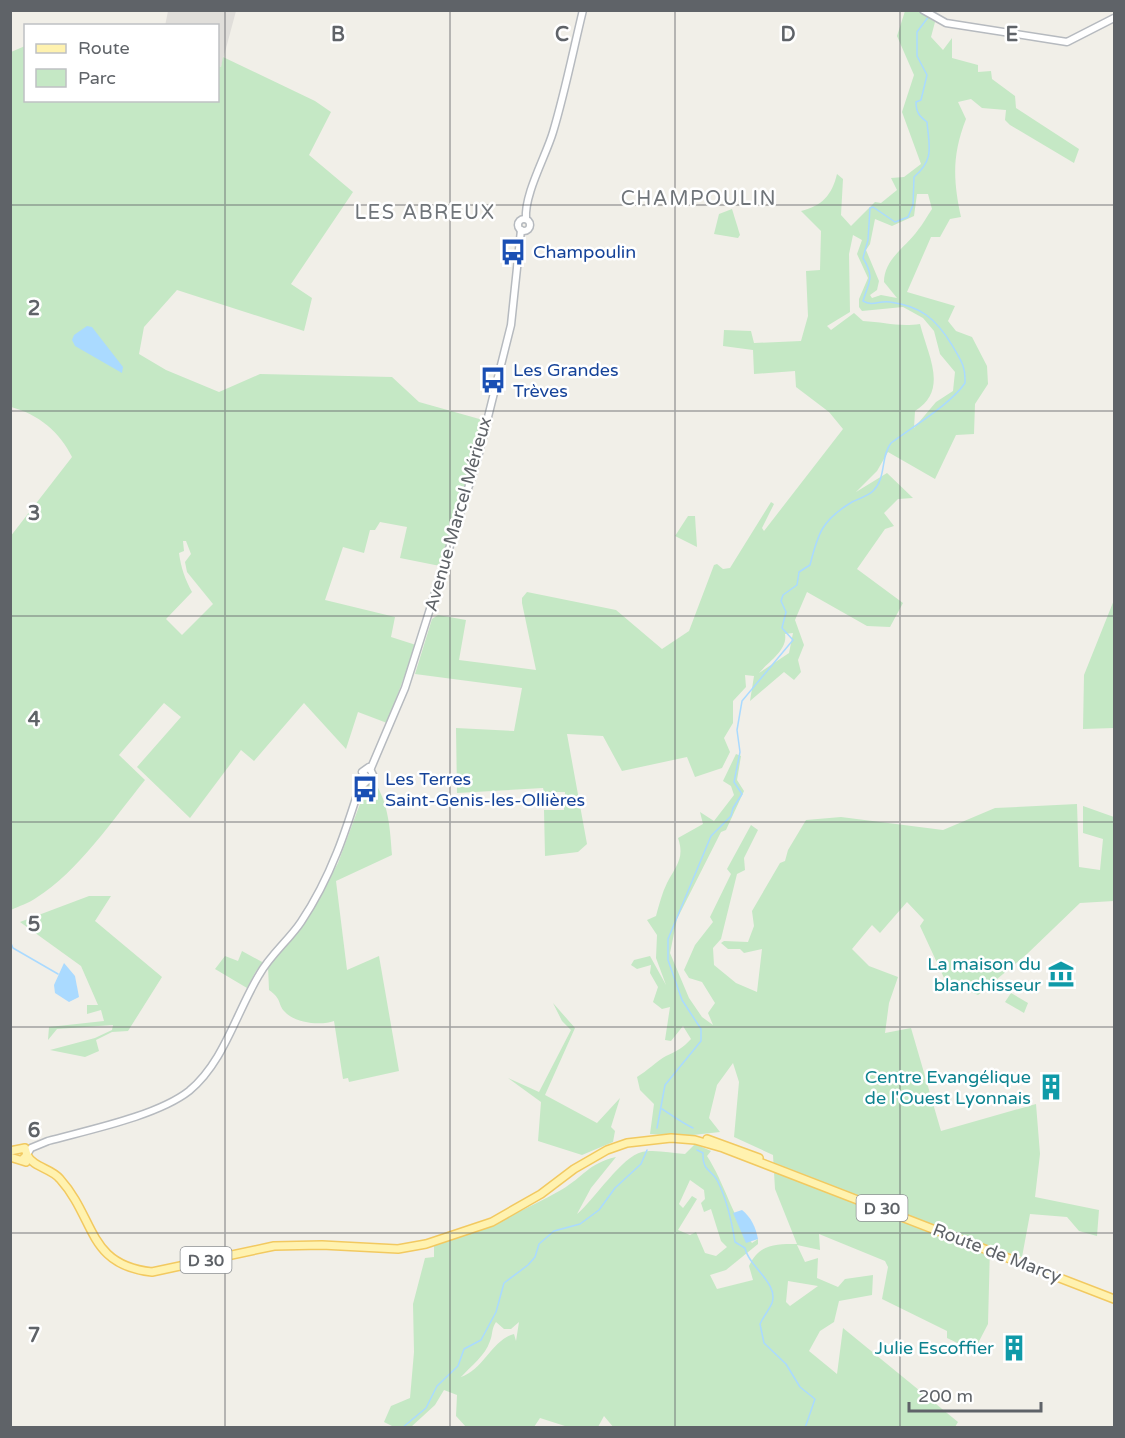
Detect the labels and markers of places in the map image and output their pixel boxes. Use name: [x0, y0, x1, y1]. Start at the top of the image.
bus stop icon: Champoulin: [498, 237, 528, 267]
place label: Champoulin: [533, 241, 636, 263]
place label: Les Grandes Trèves: [513, 359, 619, 402]
bus stop icon: Les Grandes Trèves: [478, 365, 508, 395]
place label: Les Terres Saint-Genis-les-Ollières: [385, 768, 585, 811]
bus stop icon: Les Terres Saint-Genis-les-Ollières: [350, 774, 380, 804]
place label: La maison du blanchisseur: [927, 953, 1041, 996]
museum icon: La maison du blanchisseur: [1046, 959, 1076, 989]
place label: Centre Evangélique de l'Ouest Lyonnais: [865, 1066, 1031, 1109]
building icon: Centre Evangélique de l'Ouest Lyonnais: [1036, 1072, 1066, 1102]
building icon: Julie Escoffier: [999, 1333, 1029, 1363]
place label: Julie Escoffier: [875, 1337, 994, 1359]

